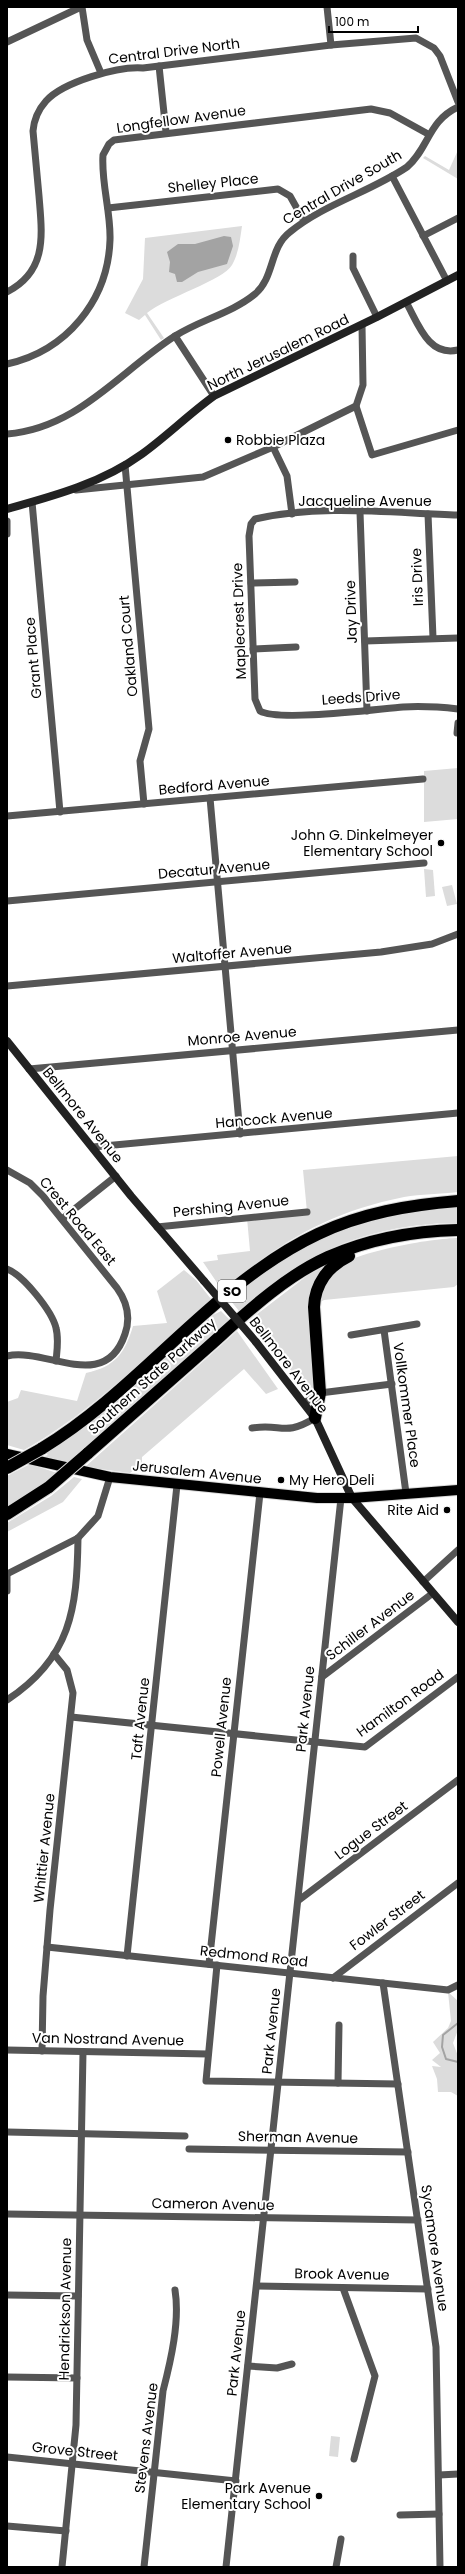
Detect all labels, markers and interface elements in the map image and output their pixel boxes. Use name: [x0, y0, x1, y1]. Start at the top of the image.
scale bar: [329, 8, 418, 34]
text: 100 m: [335, 13, 369, 30]
street label: Central Drive North: [107, 33, 241, 69]
street label: Longfellow Avenue: [115, 100, 247, 138]
street label: Central Drive South: [279, 145, 405, 229]
street label: Shelley Place: [167, 168, 260, 198]
street label: North Jerusalem Road: [204, 309, 352, 395]
place label: Robbie Plaza: [236, 430, 325, 450]
marker: Robbie Plaza: [223, 435, 233, 445]
street label: Jacqueline Avenue: [298, 491, 432, 511]
street label: Iris Drive: [406, 547, 428, 606]
street label: Maplecrest Drive: [227, 562, 251, 680]
street label: Jay Drive: [340, 580, 362, 644]
street label: Oakland Court: [114, 594, 142, 698]
street label: Grant Place: [19, 616, 47, 700]
street label: Leeds Drive: [321, 684, 401, 710]
street label: Bedford Avenue: [158, 770, 271, 800]
place label: John G. Dinkelmeyer Elementary School: [291, 825, 433, 861]
marker: John G. Dinkelmeyer Elementary School: [436, 838, 446, 848]
street label: Decatur Avenue: [157, 854, 271, 884]
street label: Waltoffer Avenue: [171, 938, 293, 968]
street label: Monroe Avenue: [187, 1021, 298, 1051]
street label: Bellmore Avenue: [38, 1063, 128, 1167]
street label: Hancock Avenue: [215, 1103, 334, 1133]
street label: Crest Road East: [35, 1172, 121, 1270]
street label: Pershing Avenue: [172, 1190, 290, 1222]
road number: SO: [218, 1280, 246, 1302]
street label: Bellmore Avenue: [245, 1312, 333, 1418]
street label: Southern State Parkway: [84, 1313, 220, 1439]
street label: Vollkommer Place: [388, 1341, 426, 1469]
street label: Jerusalem Avenue: [131, 1455, 263, 1489]
place label: My Hero Deli: [289, 1470, 374, 1490]
marker: My Hero Deli: [276, 1475, 286, 1485]
place label: Rite Aid: [387, 1500, 439, 1520]
marker: Rite Aid: [442, 1505, 452, 1515]
street label: Schiller Avenue: [322, 1585, 419, 1665]
street label: Hamilton Road: [352, 1664, 448, 1742]
street label: Park Avenue: [291, 1665, 319, 1753]
street label: Taft Avenue: [126, 1676, 154, 1761]
street label: Powell Avenue: [206, 1676, 236, 1778]
street label: Whittier Avenue: [28, 1792, 60, 1904]
street label: Logue Street: [330, 1796, 412, 1864]
street label: Fowler Street: [345, 1885, 429, 1955]
street label: Redmond Road: [199, 1940, 309, 1972]
street label: Park Avenue: [257, 1987, 285, 2075]
street label: Van Nostrand Avenue: [32, 2028, 185, 2050]
street label: Sherman Avenue: [238, 2126, 359, 2148]
street label: Sycamore Avenue: [416, 2183, 454, 2313]
street label: Cameron Avenue: [151, 2193, 275, 2215]
street label: Hendrickson Avenue: [54, 2237, 76, 2381]
street label: Brook Avenue: [294, 2263, 390, 2285]
street label: Park Avenue: [222, 2309, 250, 2397]
street label: Stevens Avenue: [129, 2381, 163, 2494]
street label: Grove Street: [31, 2437, 119, 2465]
place label: Park Avenue Elementary School: [181, 2478, 311, 2514]
marker: Park Avenue Elementary School: [314, 2491, 324, 2501]

